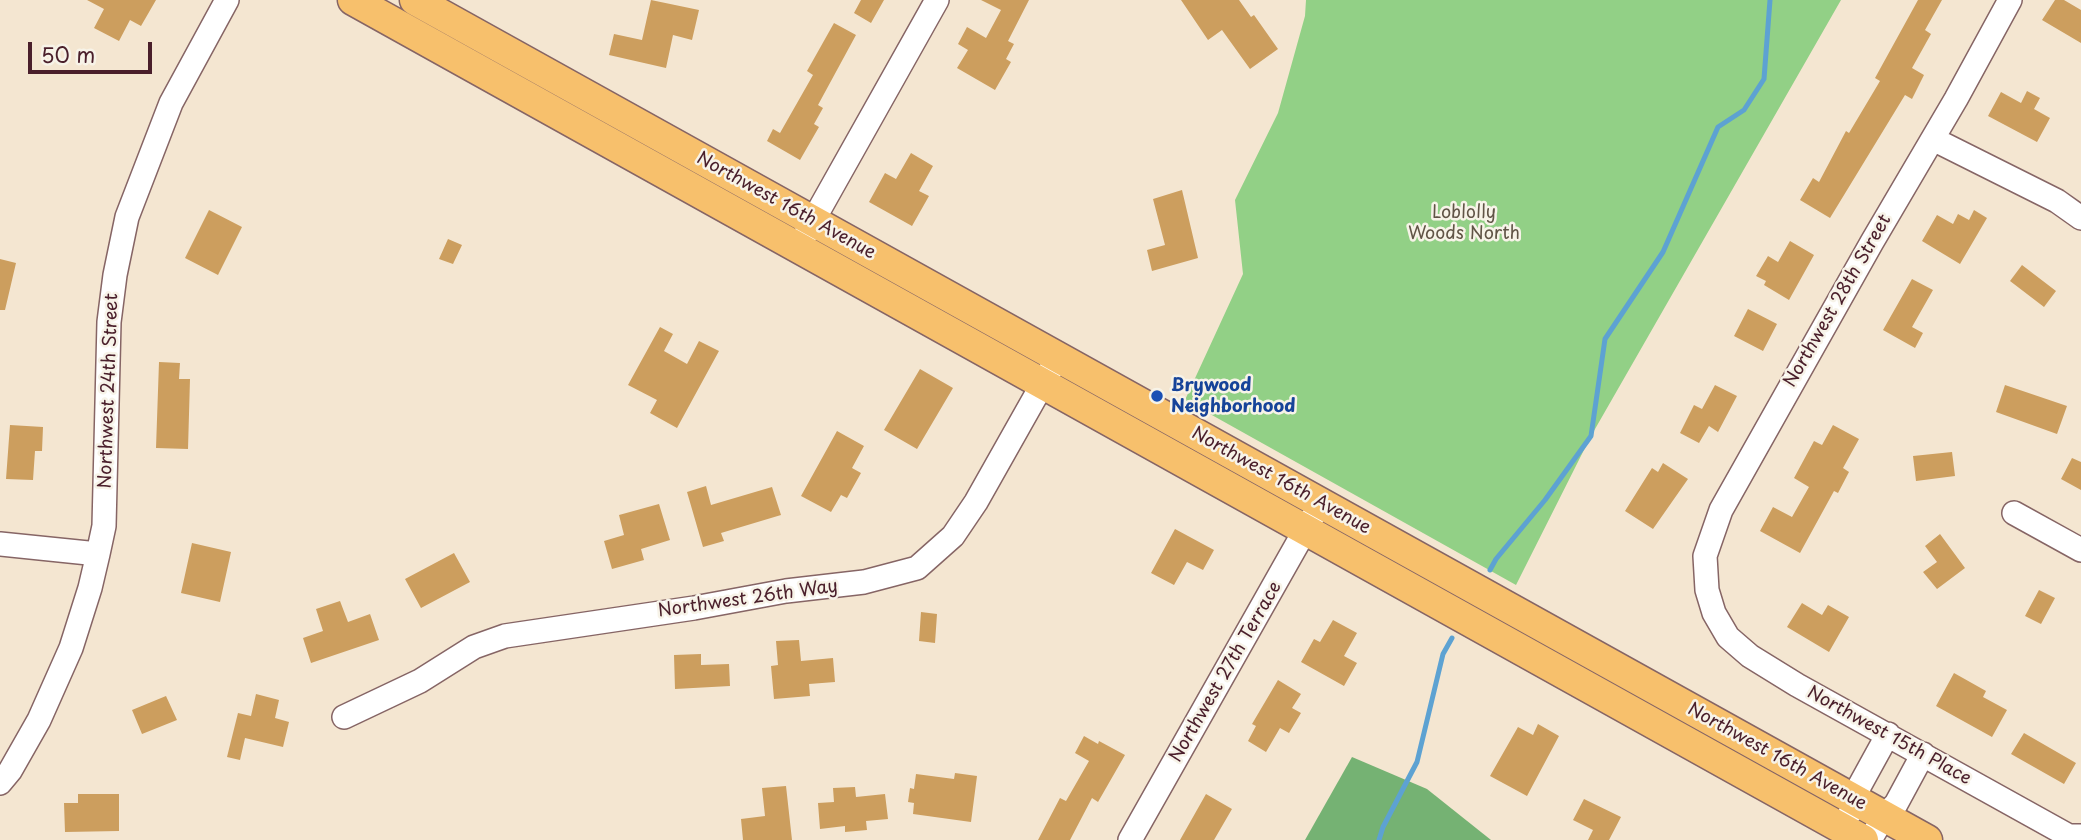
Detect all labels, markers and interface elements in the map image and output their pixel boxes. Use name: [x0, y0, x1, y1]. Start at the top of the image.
scale bar: [32, 28, 156, 72]
text: 50 m: [41, 38, 95, 70]
street label: Northwest 16th Avenue: [693, 148, 879, 264]
park label: Loblolly Woods North: [1408, 202, 1520, 244]
street label: Northwest 28th Street: [1780, 211, 1896, 391]
street label: Northwest 24th Street: [95, 293, 123, 489]
place label: Brywood Neighborhood: [1171, 375, 1296, 418]
marker: Brywood Neighborhood: [1149, 388, 1165, 404]
street label: Northwest 16th Avenue: [1188, 423, 1374, 539]
street label: Northwest 26th Way: [657, 576, 839, 622]
street label: Northwest 27th Terrace: [1165, 578, 1287, 766]
street label: Northwest 15th Place: [1803, 682, 1975, 790]
street label: Northwest 16th Avenue: [1684, 699, 1870, 815]

